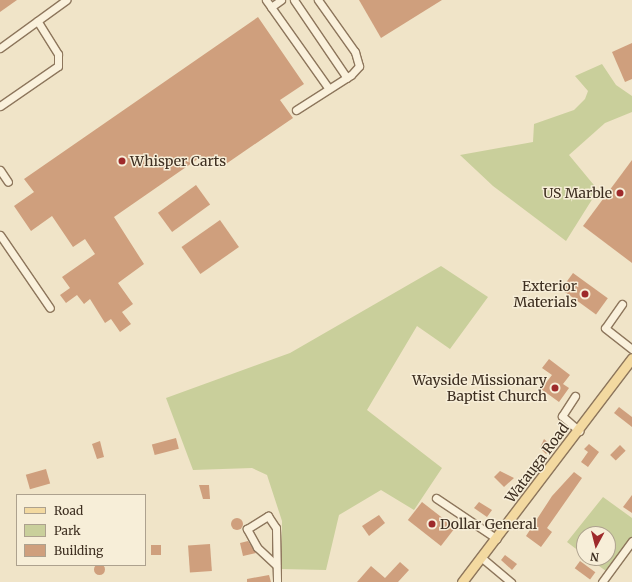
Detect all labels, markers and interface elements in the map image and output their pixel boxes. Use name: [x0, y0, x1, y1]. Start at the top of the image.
place label: Whisper Carts: [130, 153, 226, 169]
marker: Whisper Carts: [117, 156, 127, 166]
place label: US Marble: [543, 185, 612, 201]
marker: US Marble: [615, 188, 625, 198]
place label: Exterior Materials: [514, 278, 577, 310]
marker: Exterior Materials: [580, 289, 590, 299]
place label: Wayside Missionary Baptist Church: [412, 372, 547, 404]
marker: Wayside Missionary Baptist Church: [550, 383, 560, 393]
street label: Watauga Road: [502, 420, 572, 506]
legend: [16, 494, 146, 566]
text: Road: [54, 503, 83, 518]
place label: Dollar General: [440, 516, 537, 532]
marker: Dollar General: [427, 519, 437, 529]
text: Park: [54, 523, 81, 538]
north arrow: [576, 526, 616, 566]
text: Building: [54, 543, 103, 558]
text: N: [589, 549, 600, 564]

